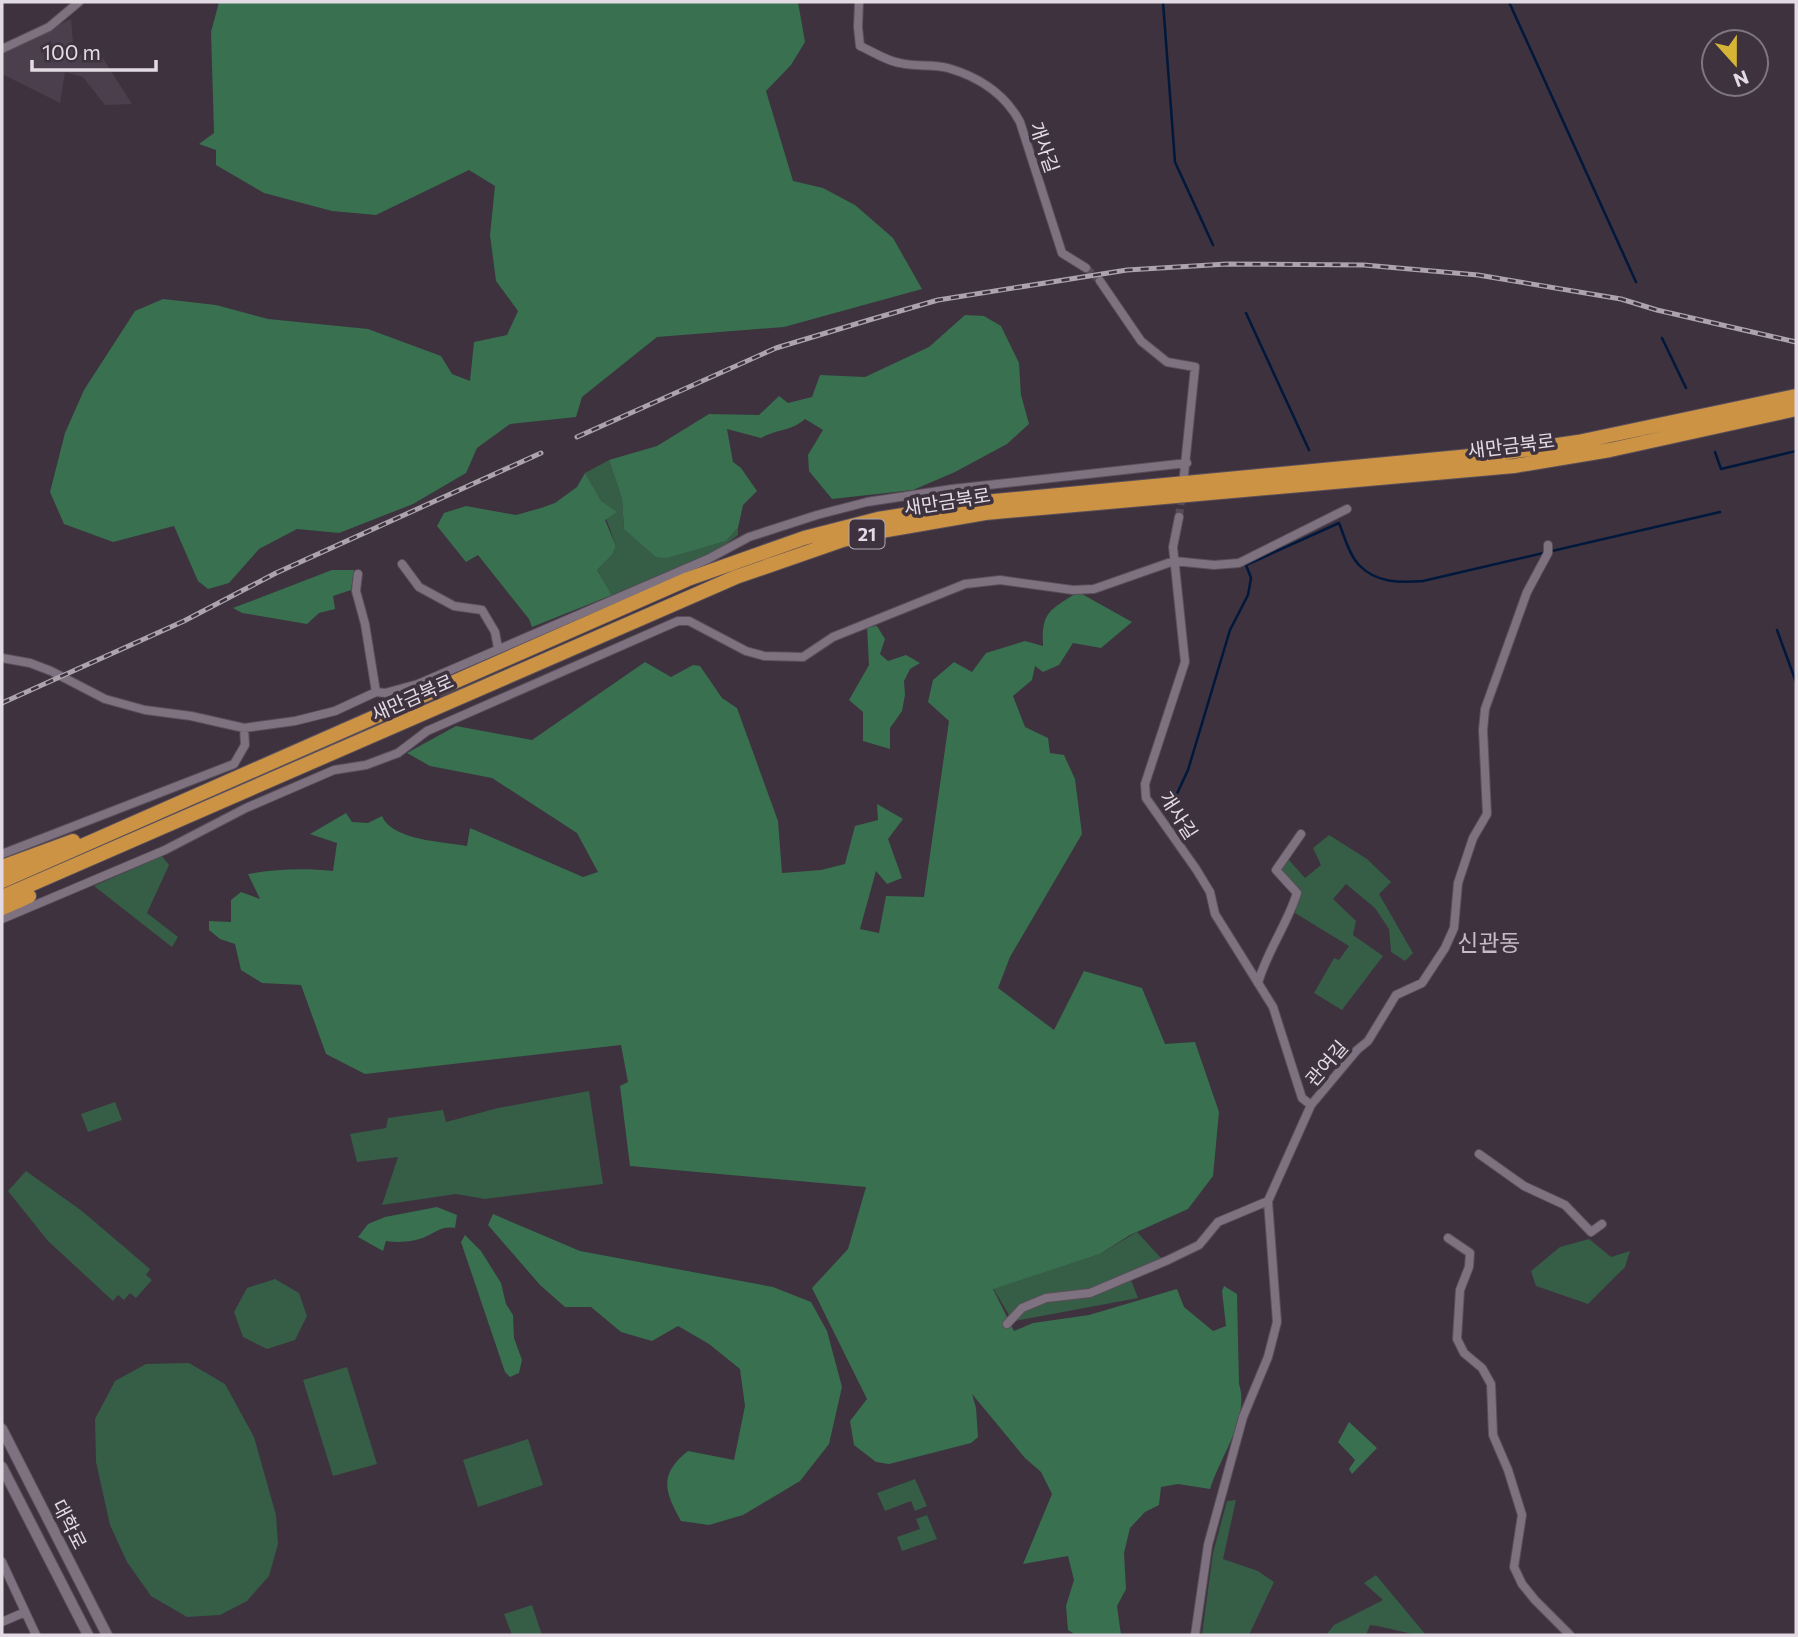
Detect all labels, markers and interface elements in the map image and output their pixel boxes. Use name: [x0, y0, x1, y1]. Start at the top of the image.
scale bar: [32, 28, 156, 72]
north arrow: [1700, 28, 1770, 98]
text: 100 m: [42, 39, 101, 64]
text: N: [1730, 66, 1752, 93]
street label: 개사길: [1026, 118, 1064, 176]
street label: 새만금북로: [1466, 428, 1556, 462]
street label: 새만금북로: [902, 483, 992, 519]
road number: 21: [850, 520, 884, 548]
street label: 새만금북로: [367, 669, 457, 725]
street label: 개사길: [1155, 787, 1203, 843]
district label: 신관동: [1457, 928, 1521, 956]
street label: 관여길: [1300, 1036, 1352, 1090]
street label: 대학로: [48, 1495, 92, 1553]

